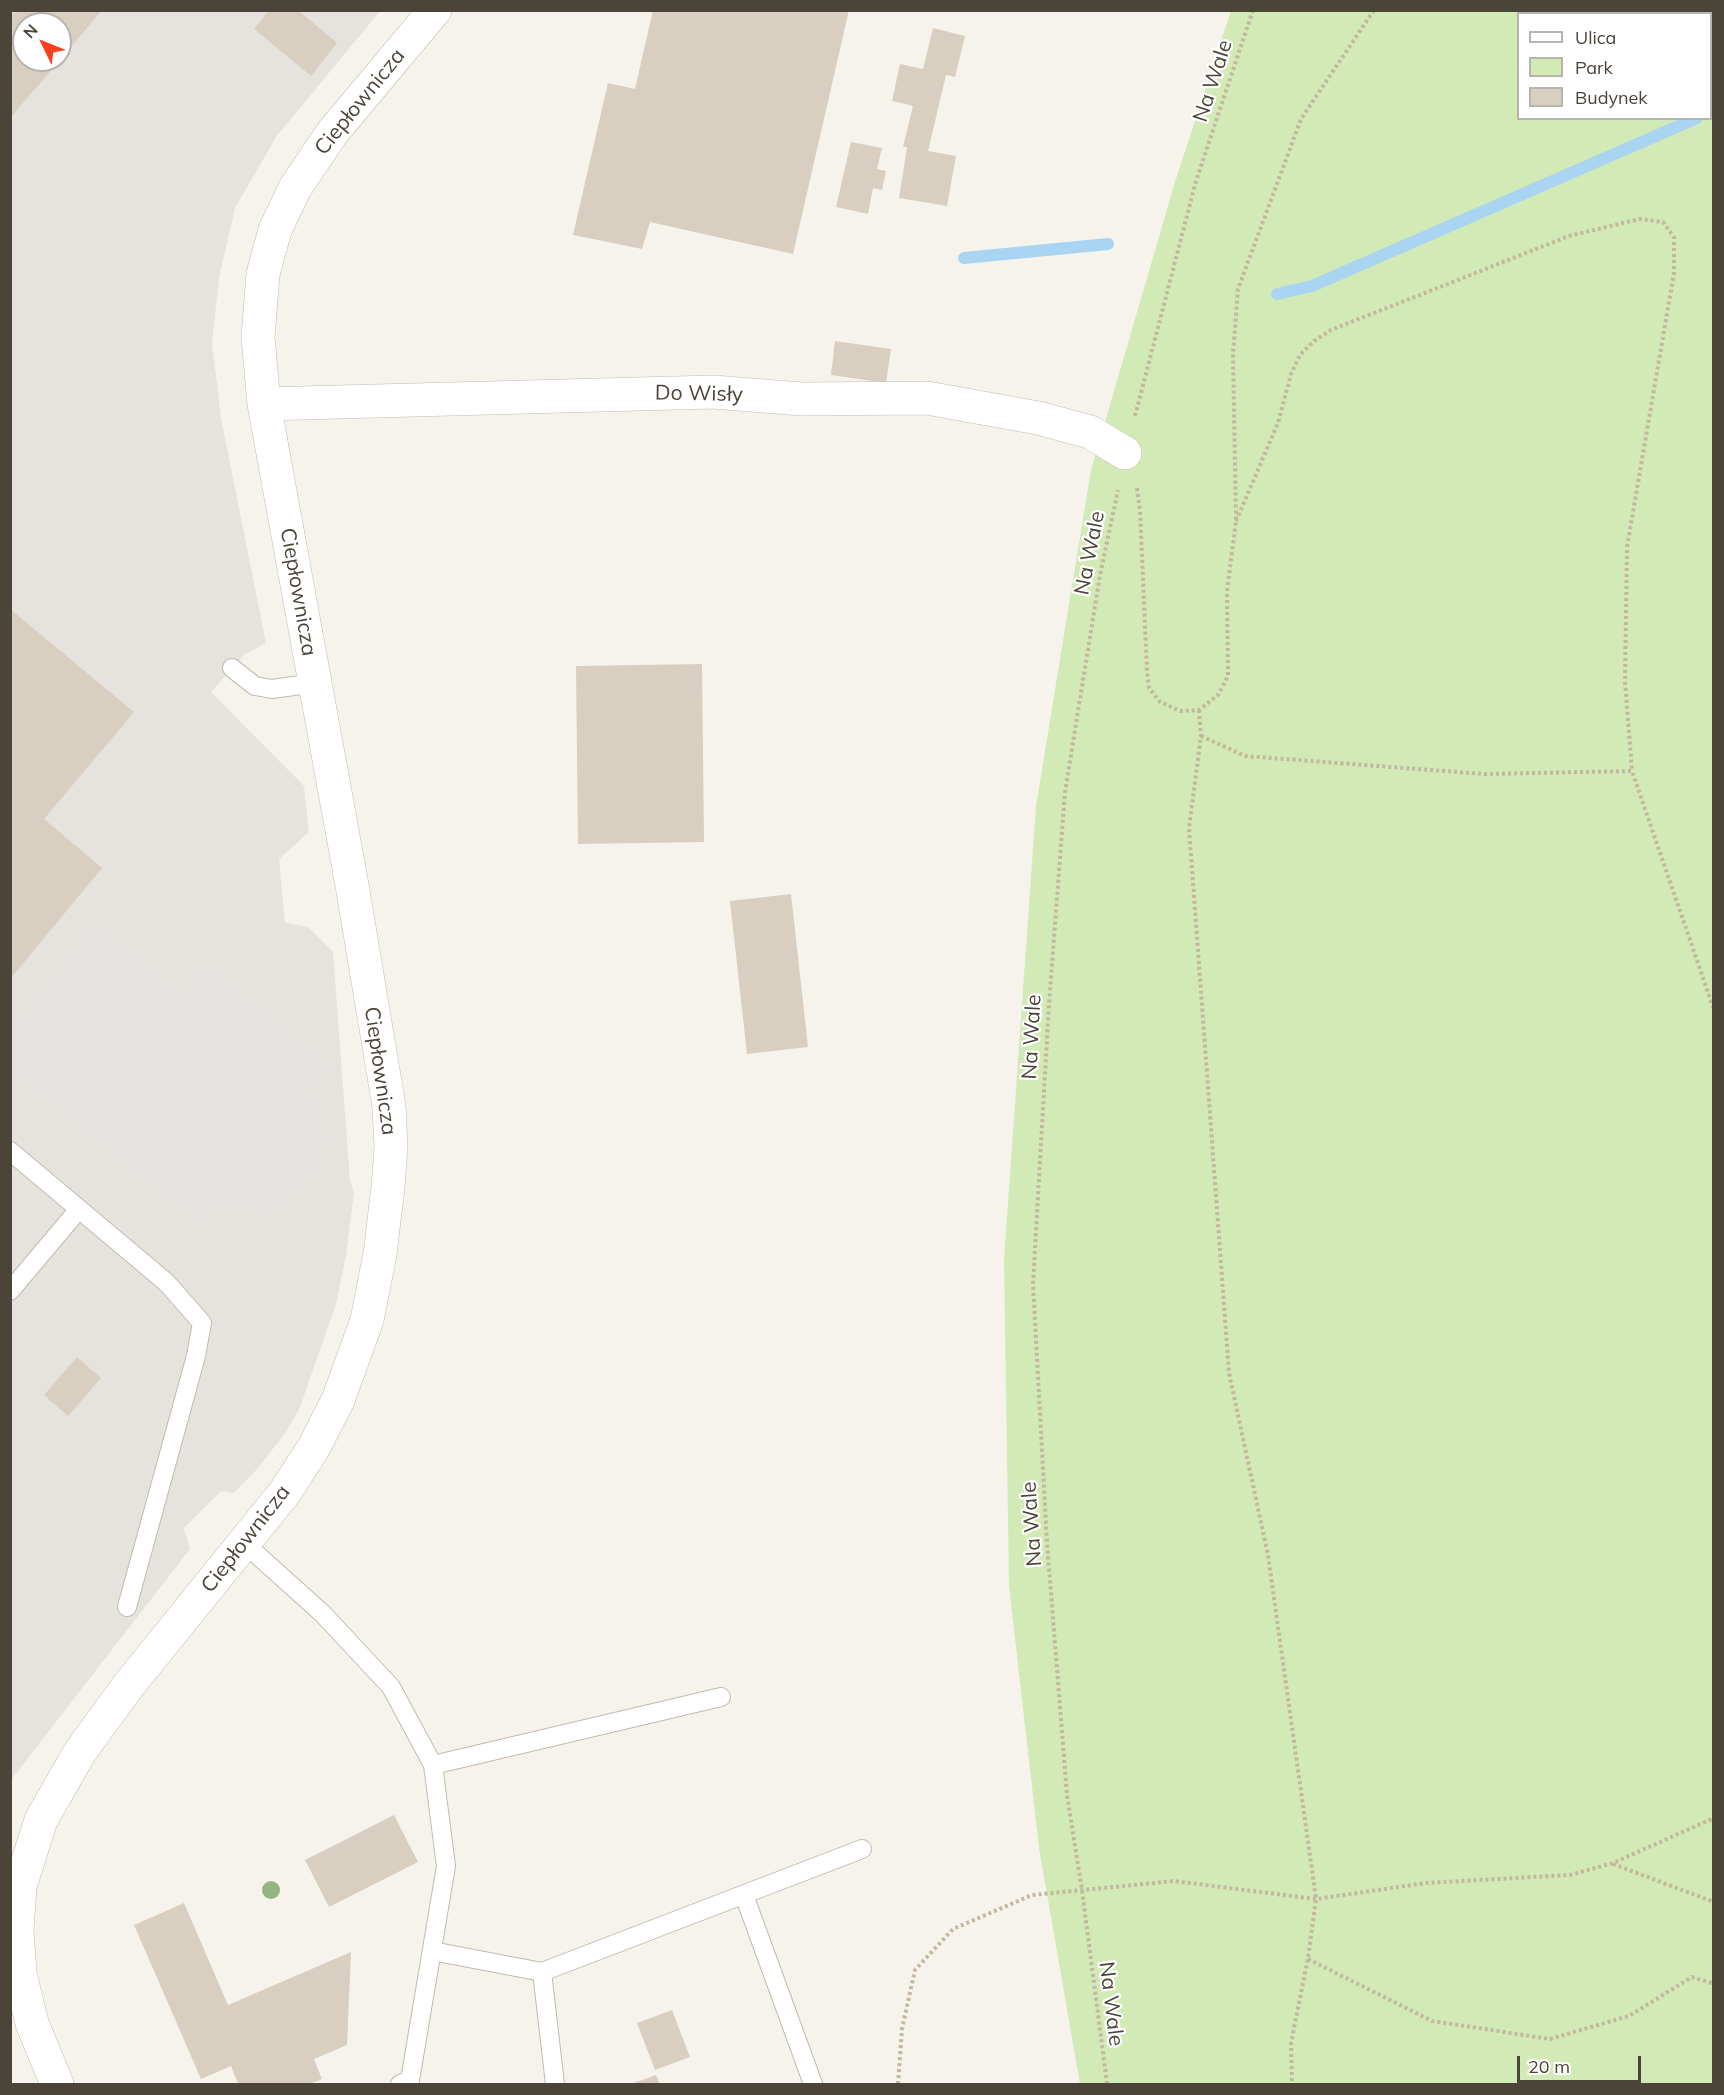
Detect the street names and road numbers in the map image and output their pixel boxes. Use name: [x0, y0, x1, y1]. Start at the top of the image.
street label: Na Wale: [1188, 37, 1238, 125]
street label: Ciepłownicza: [309, 44, 411, 160]
street label: Do Wisły: [655, 381, 743, 407]
street label: Na Wale: [1070, 509, 1110, 597]
street label: Ciepłownicza: [274, 526, 322, 658]
street label: Na Wale: [1017, 994, 1047, 1080]
street label: Ciepłownicza: [359, 1005, 401, 1137]
street label: Ciepłownicza: [196, 1480, 296, 1598]
street label: Na Wale: [1016, 1481, 1048, 1567]
street label: Na Wale: [1093, 1960, 1129, 2048]

